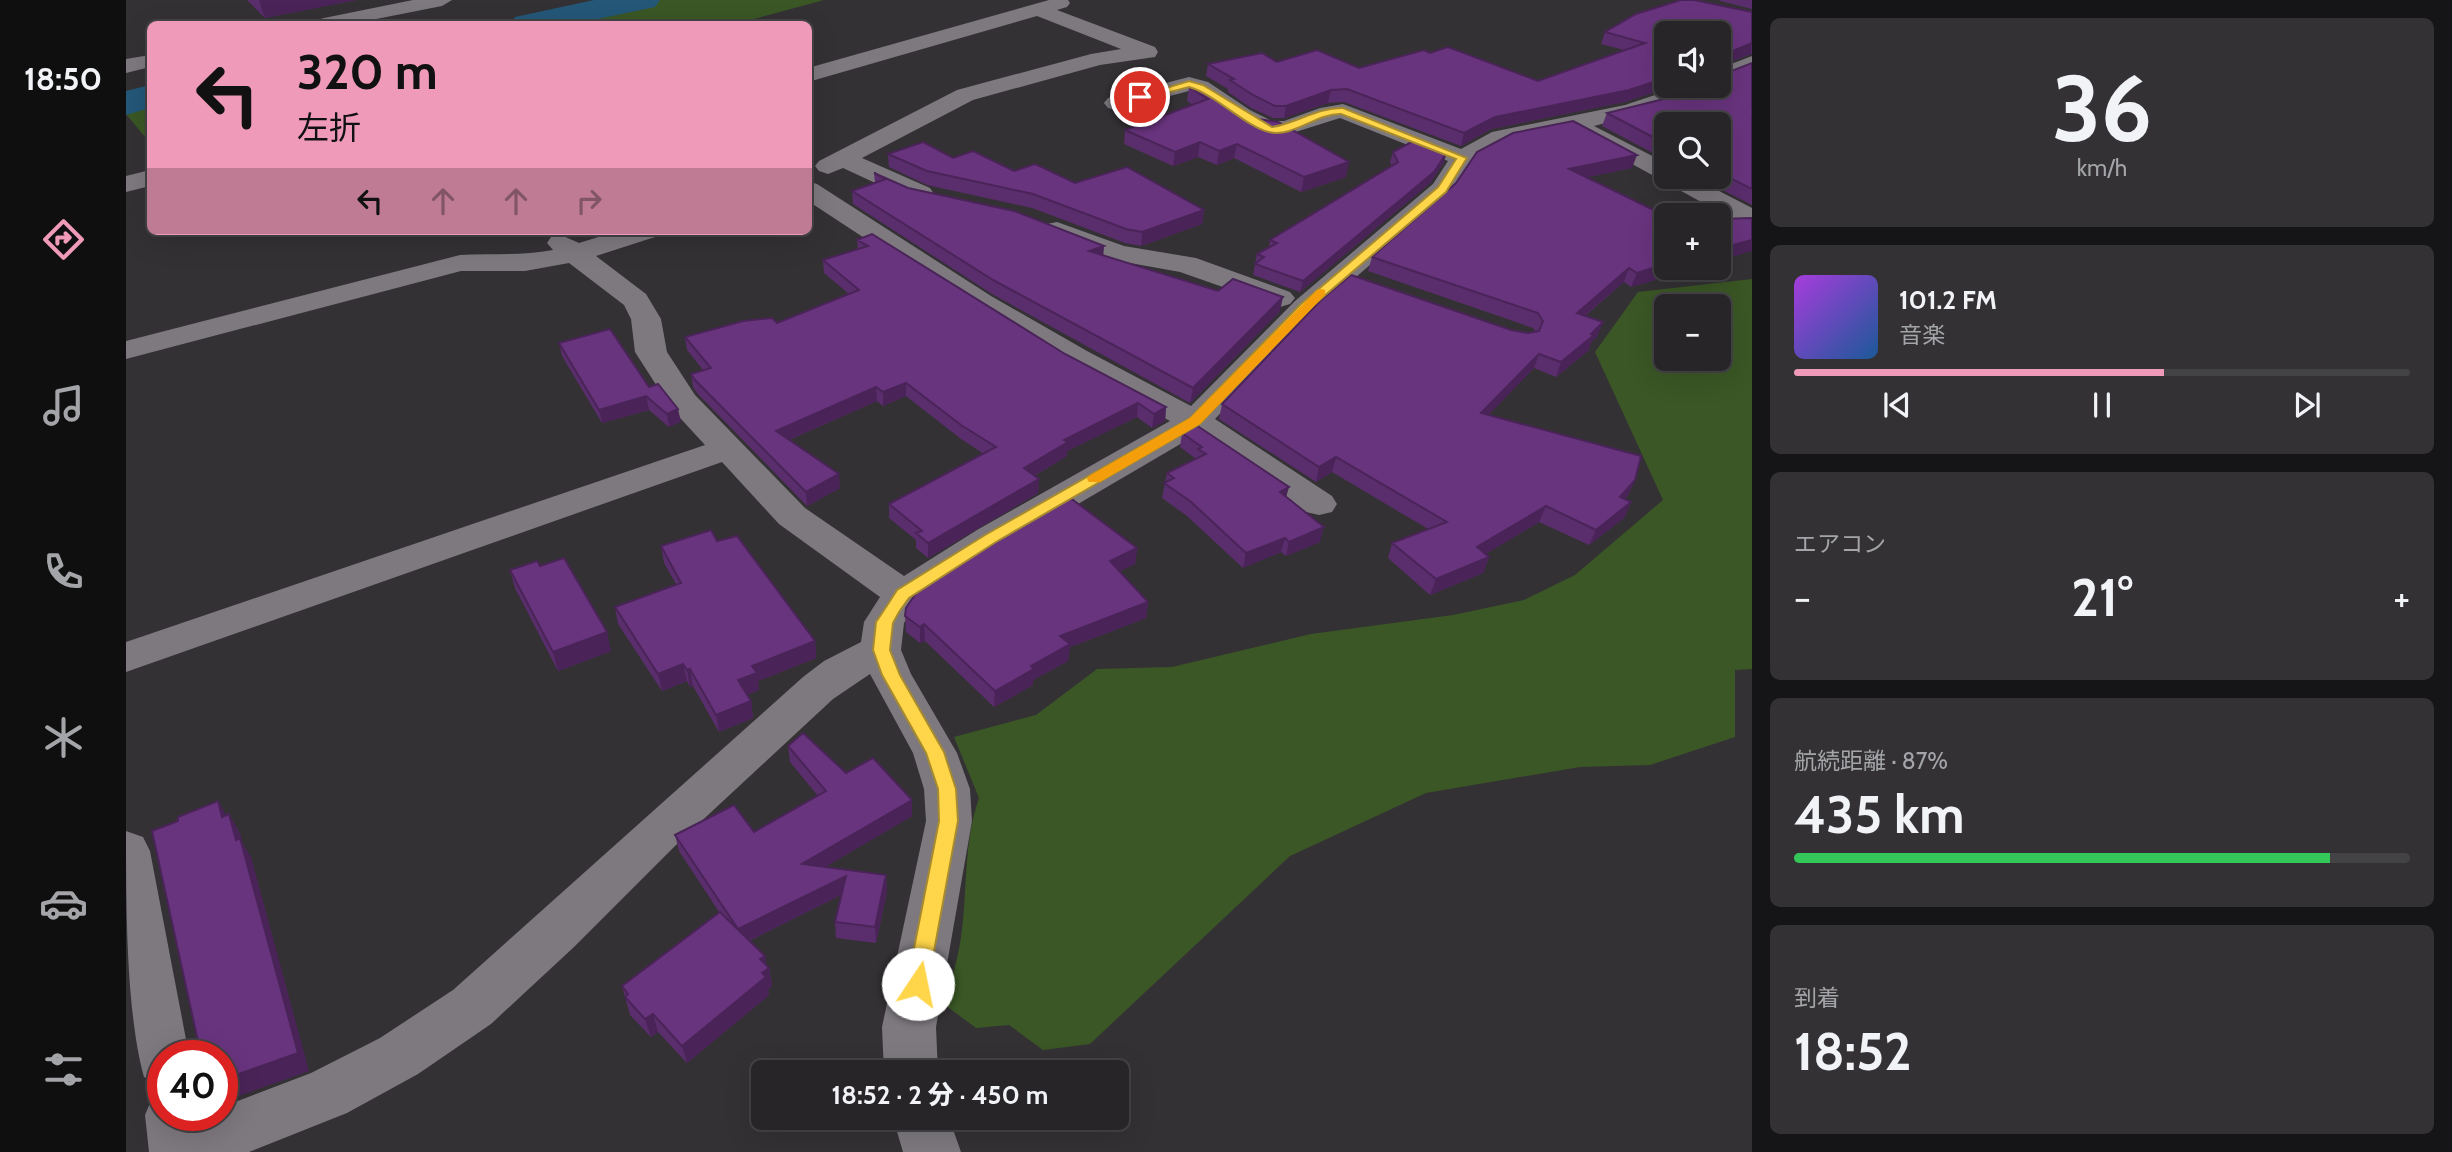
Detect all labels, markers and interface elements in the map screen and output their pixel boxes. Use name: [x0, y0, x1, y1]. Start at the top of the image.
map controls: [1654, 21, 1731, 371]
button: sound: [1654, 21, 1731, 98]
text: 320 m: [297, 42, 438, 101]
icon: left: [182, 49, 273, 140]
text: 36: [2052, 53, 2152, 164]
text: 18:50: [24, 59, 102, 98]
pin: [1110, 67, 1170, 127]
icon: arrive: [1121, 78, 1159, 116]
text: 左折: [297, 108, 361, 147]
button: search: [1654, 112, 1731, 189]
text: km/h: [2077, 154, 2127, 182]
icon: left: [351, 182, 389, 220]
icon: ahead: [424, 182, 462, 220]
icon: ahead: [497, 182, 535, 220]
icon: right: [570, 182, 608, 220]
button: +: [1654, 203, 1731, 280]
icon: directions: [39, 215, 88, 264]
text: 101.2 FM: [1899, 284, 1997, 316]
button: −: [1654, 294, 1731, 371]
text: 音楽: [1899, 321, 1945, 349]
icon: music: [39, 381, 88, 430]
icon: previous: [1878, 386, 1916, 424]
icon: pause: [2083, 386, 2121, 424]
icon: next: [2288, 386, 2326, 424]
text: エアコン: [1794, 530, 1886, 558]
icon: phone: [39, 547, 88, 596]
text: 21°: [2071, 566, 2133, 629]
text: −: [1794, 574, 1811, 621]
text: +: [2393, 574, 2410, 621]
icon: climate: [39, 713, 88, 762]
text: 航続距離 · 87%: [1794, 747, 1948, 775]
text: 435 km: [1794, 783, 1964, 846]
icon: car: [39, 879, 88, 928]
position arrow: [881, 947, 955, 1021]
text: 到着: [1794, 984, 1840, 1012]
text: 18:52: [1794, 1020, 1912, 1083]
speed limit sign: 40: [147, 1040, 238, 1131]
icon: filters: [39, 1045, 88, 1094]
text: 18:52 · 2 分 · 450 m: [832, 1079, 1048, 1111]

